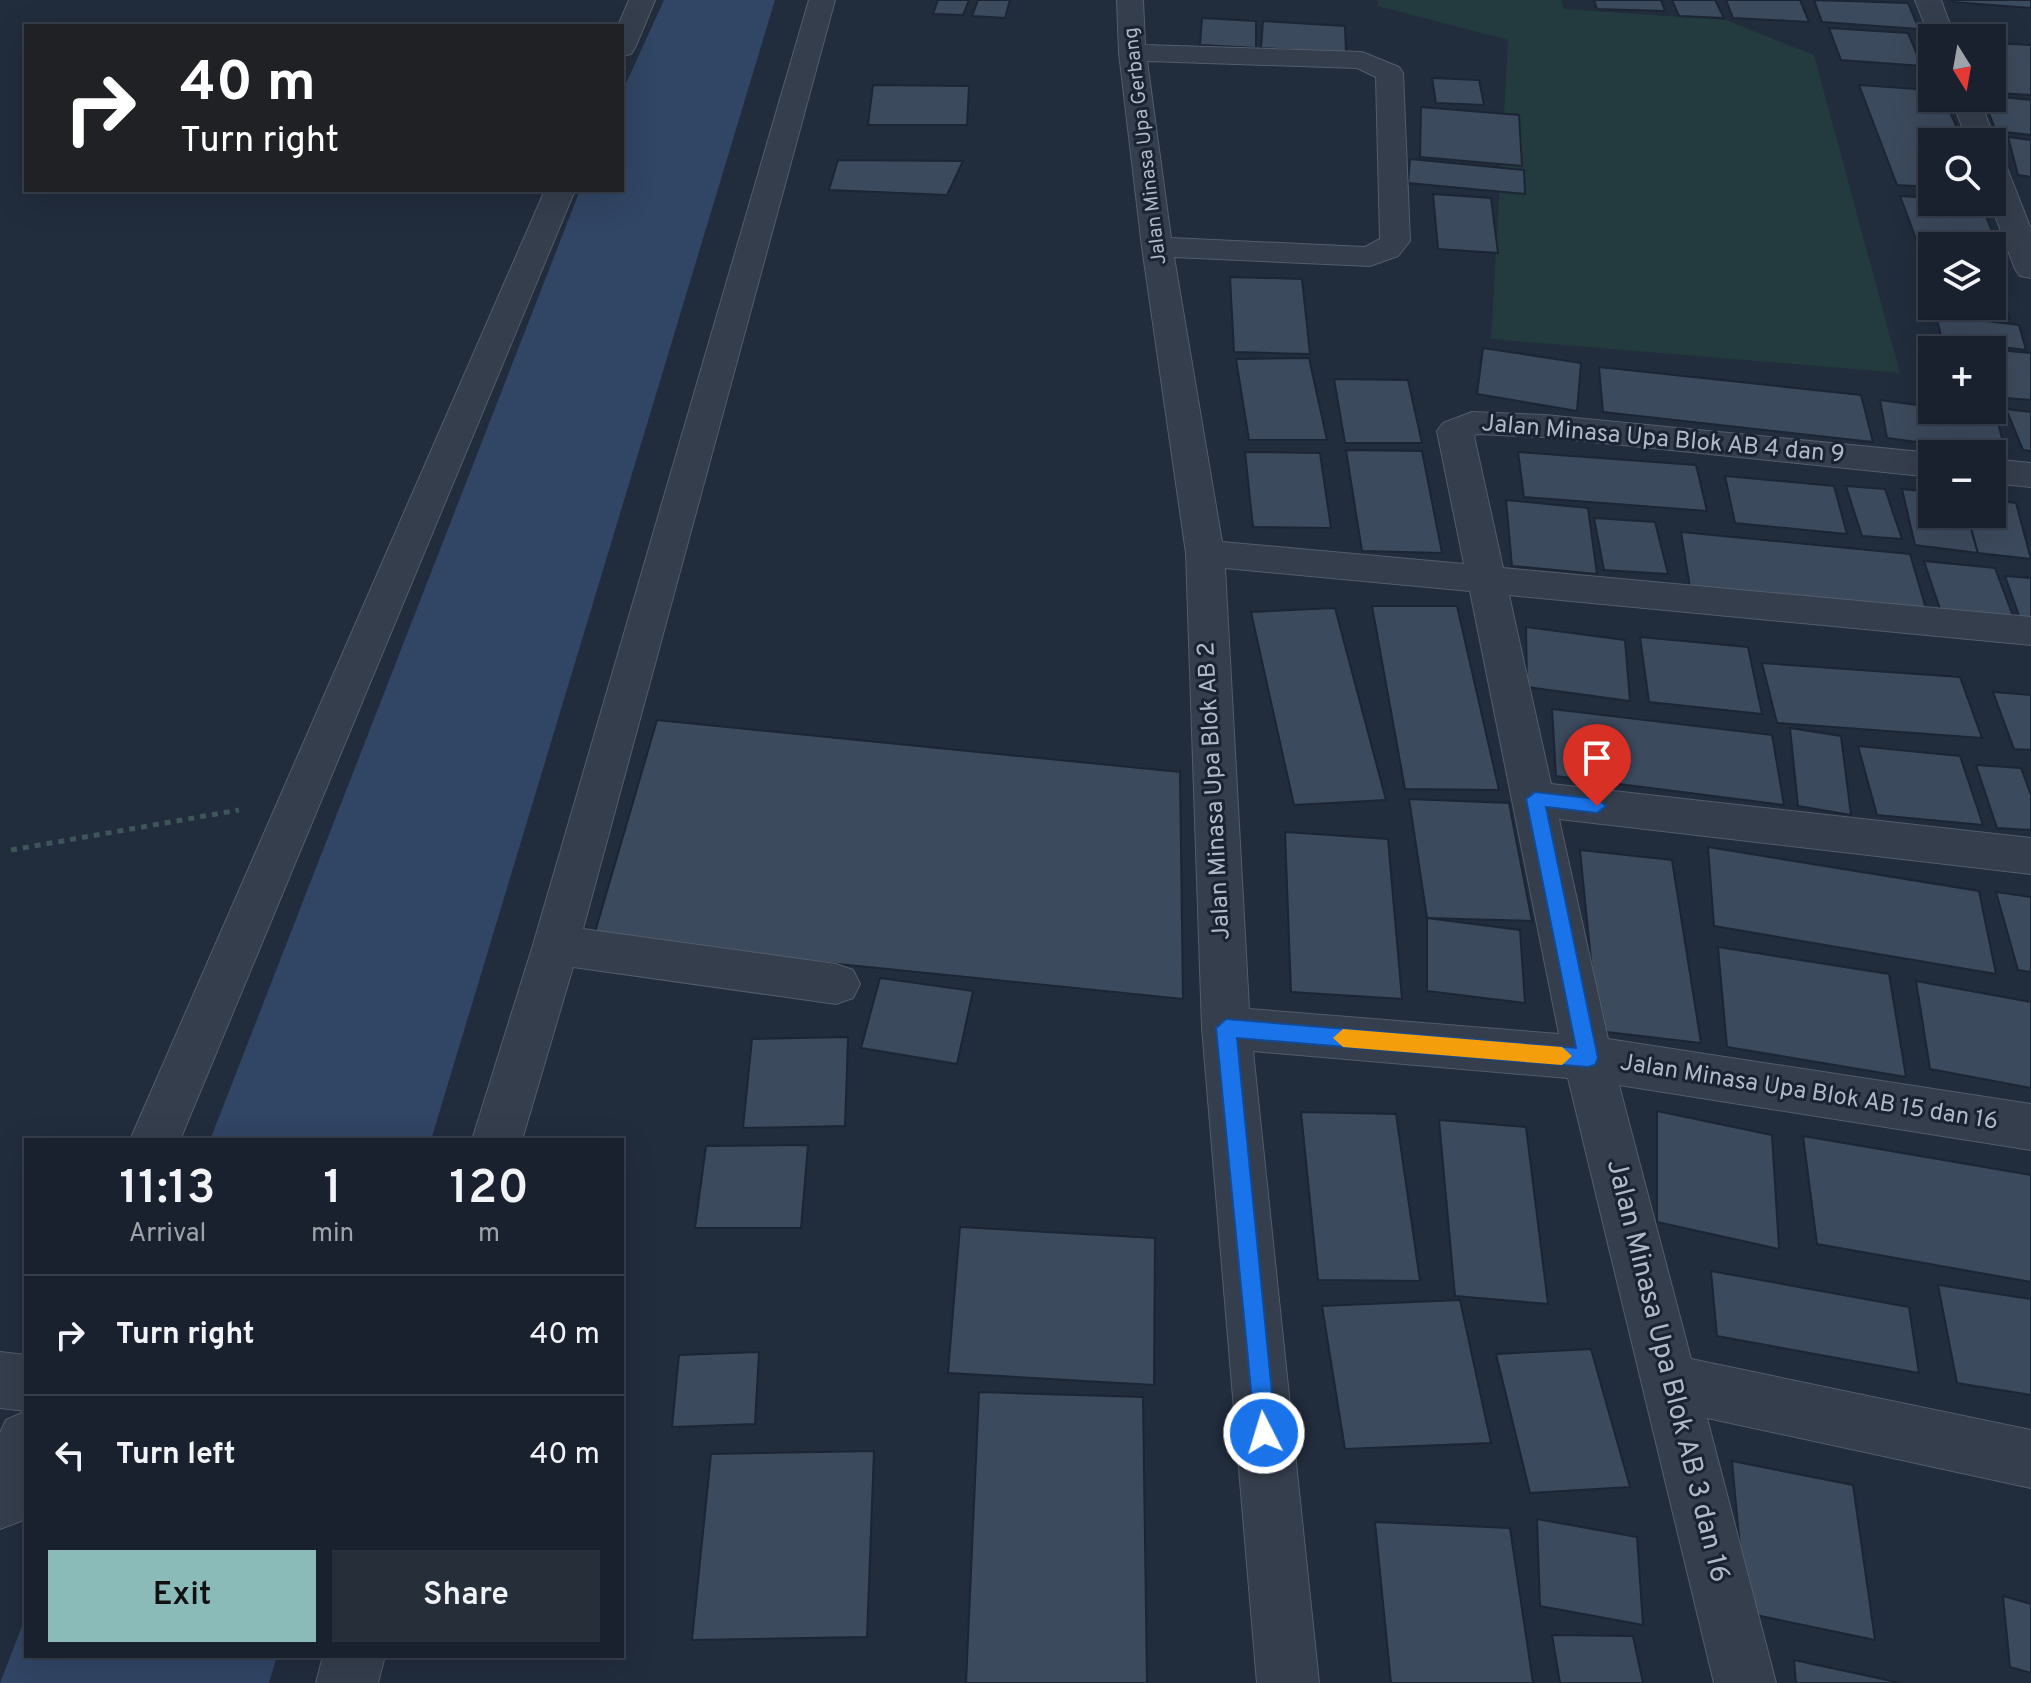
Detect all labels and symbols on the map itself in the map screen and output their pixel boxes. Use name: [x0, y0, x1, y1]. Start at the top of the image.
north arrow: [1918, 24, 2006, 112]
street label: Jalan Minasa Upa Gerbang: [1119, 26, 1173, 266]
street label: Jalan Minasa Upa Blok AB 4 dan 9: [1480, 409, 1846, 471]
street label: Jalan Minasa Upa Blok AB 2: [1192, 641, 1238, 941]
pin: [1563, 724, 1631, 806]
street label: Jalan Minasa Upa Blok AB 15 dan 16: [1618, 1048, 2000, 1138]
street label: Jalan Minasa Upa Blok AB 3 dan 16: [1597, 1156, 1737, 1586]
position arrow: [1222, 1391, 1306, 1475]

